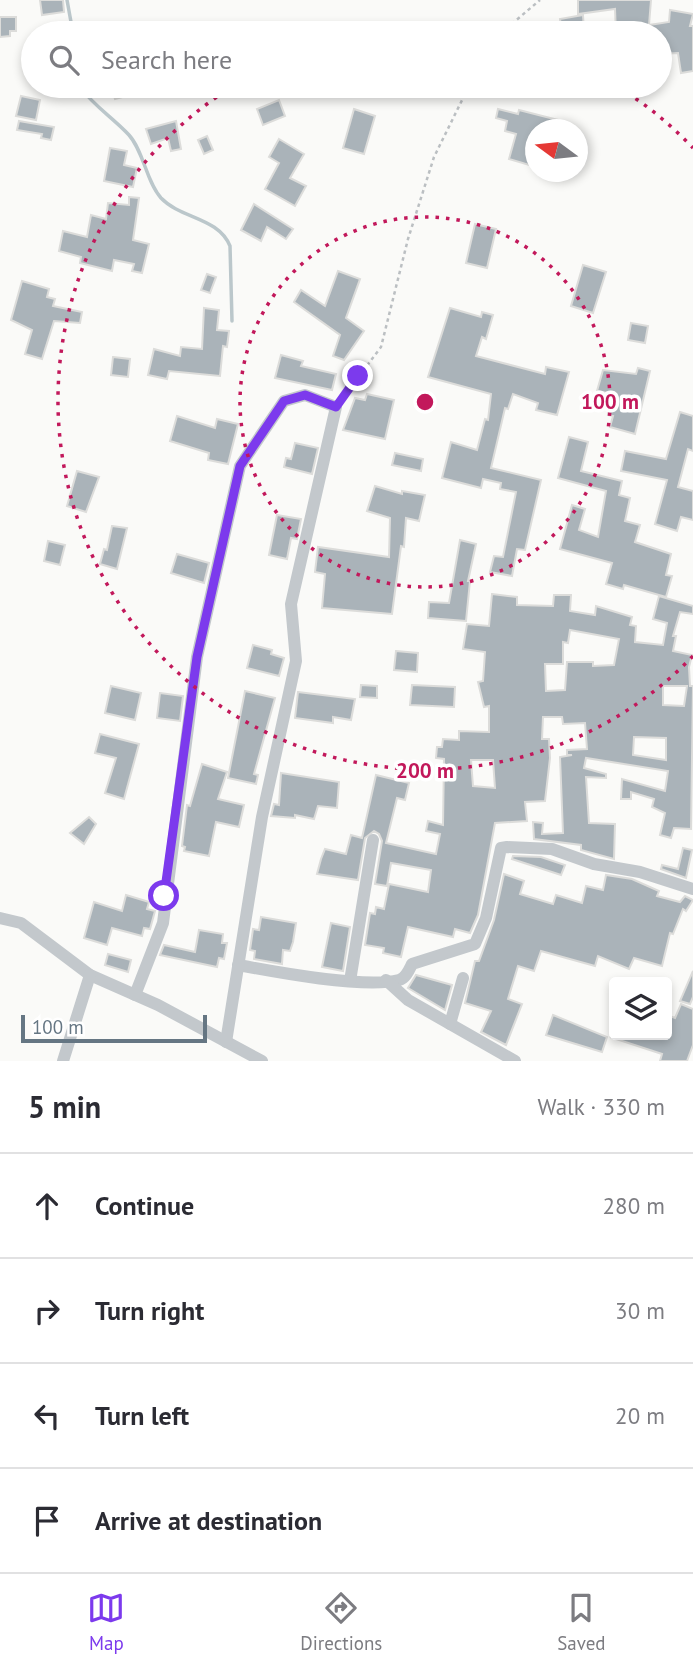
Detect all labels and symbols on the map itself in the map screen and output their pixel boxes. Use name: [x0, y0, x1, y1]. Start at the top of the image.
north arrow: [525, 119, 588, 182]
route end: [342, 360, 373, 391]
text: 100 m: [581, 388, 639, 415]
centre of rings: [413, 390, 437, 414]
text: 200 m: [396, 757, 454, 784]
route start: [148, 880, 179, 911]
scale bar: [21, 1012, 206, 1044]

